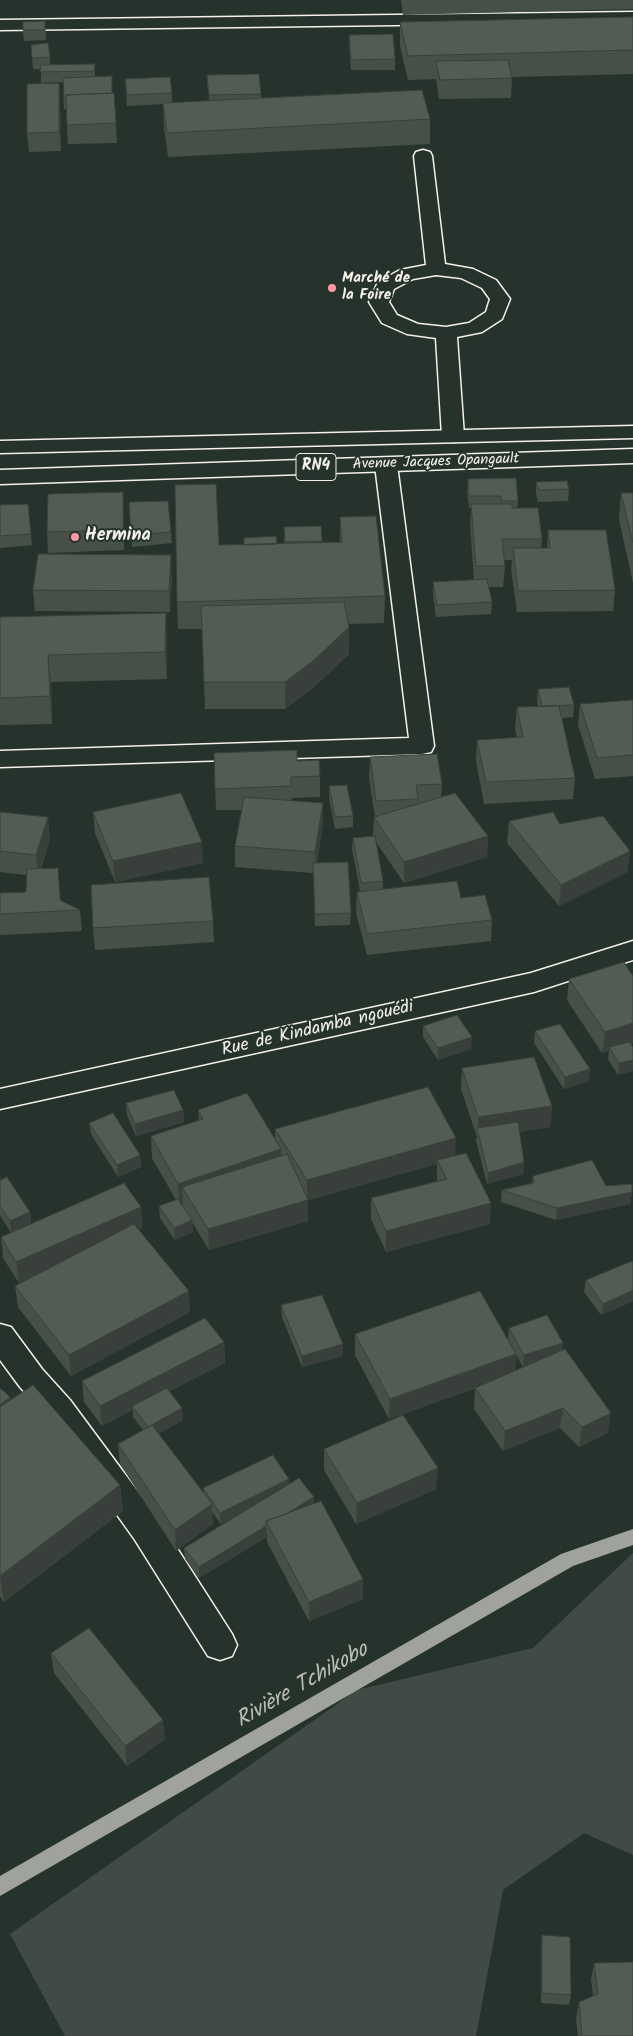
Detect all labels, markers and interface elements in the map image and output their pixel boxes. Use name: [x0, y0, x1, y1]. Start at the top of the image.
place label: Marché de la Foire: [342, 270, 410, 305]
marker: Marché de la Foire: [326, 282, 338, 294]
street label: Avenue Jacques Opangault: [352, 451, 520, 475]
road number: RN4: [296, 454, 336, 481]
place label: Hermina: [85, 526, 151, 548]
marker: Hermina: [69, 531, 81, 543]
street label: Rue de Kindamba ngouédi: [220, 997, 416, 1063]
water label: Rivière Tchikobo: [232, 1638, 374, 1736]

